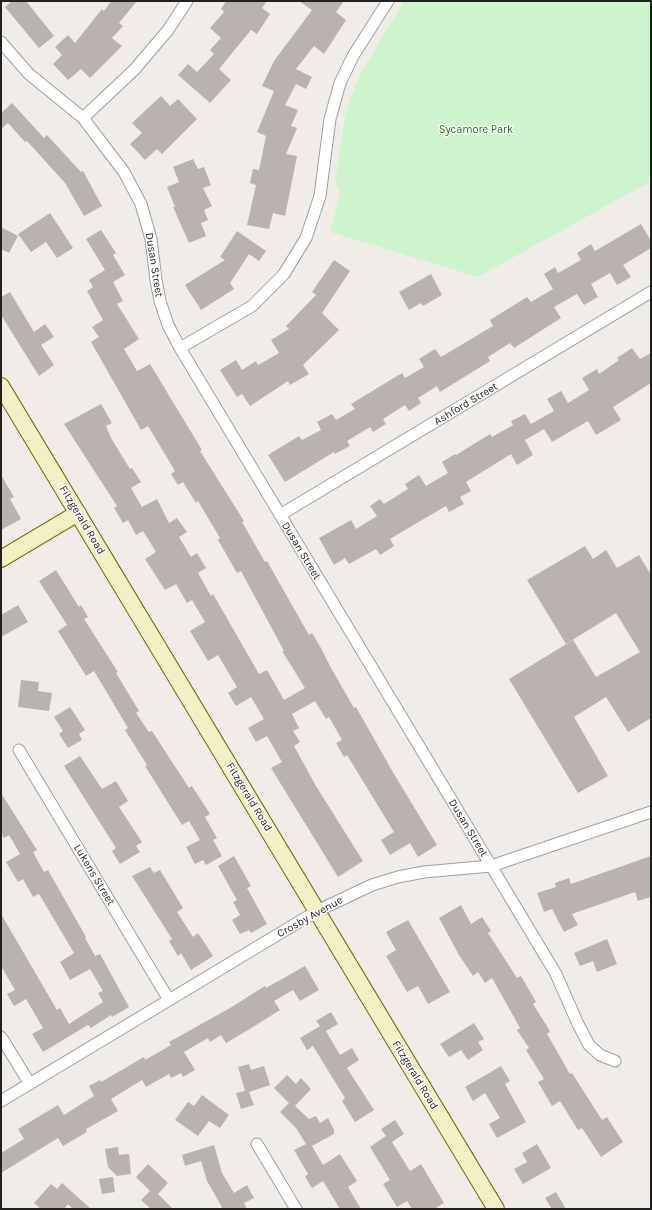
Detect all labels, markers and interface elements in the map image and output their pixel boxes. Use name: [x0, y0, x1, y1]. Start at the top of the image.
park label: Sycamore Park: [439, 123, 513, 137]
street label: Dusan Street: [142, 232, 166, 298]
street label: Ashford Street: [432, 380, 500, 428]
street label: Fitzgerald Road: [56, 483, 108, 557]
street label: Dusan Street: [279, 520, 323, 582]
street label: Fitzgerald Road: [223, 760, 275, 834]
street label: Dusan Street: [446, 797, 490, 859]
street label: Lukens Street: [71, 842, 117, 908]
street label: Crosby Avenue: [275, 894, 345, 940]
street label: Fitzgerald Road: [389, 1038, 441, 1112]

